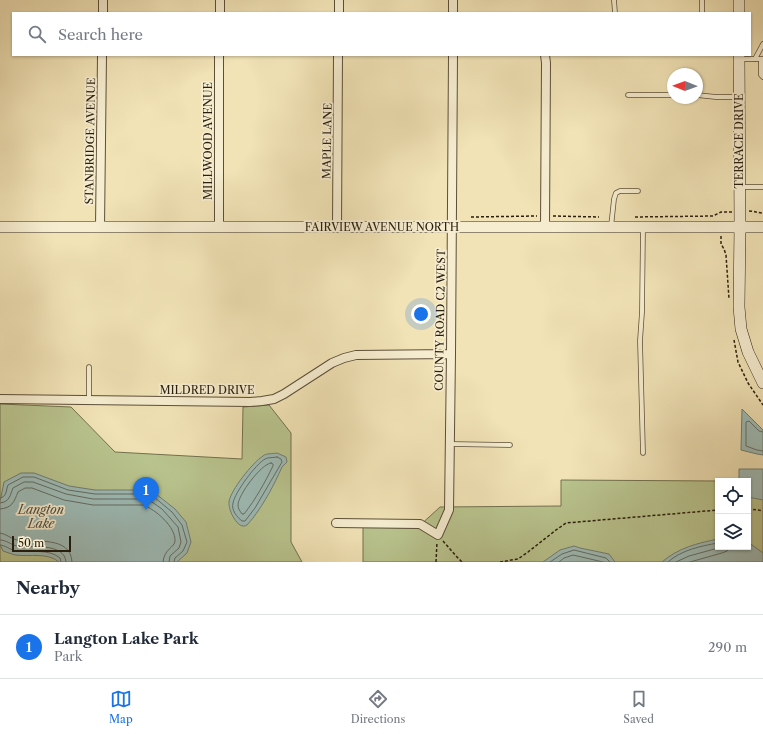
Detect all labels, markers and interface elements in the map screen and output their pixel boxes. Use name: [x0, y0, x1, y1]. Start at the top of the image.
search box: [12, 12, 751, 56]
icon: search: [26, 23, 48, 45]
text: Search here: [58, 25, 143, 44]
north arrow: [667, 68, 703, 104]
street label: STANBRIDGE AVENUE: [82, 77, 98, 205]
street label: MILLWOOD AVENUE: [201, 82, 215, 200]
street label: TERRACE DRIVE: [732, 93, 746, 189]
street label: MAPLE LANE: [319, 102, 335, 179]
street label: FAIRVIEW AVENUE NORTH: [305, 220, 459, 234]
street label: COUNTY ROAD C2 WEST: [432, 248, 448, 391]
your location: [411, 304, 431, 324]
street label: MILDRED DRIVE: [159, 383, 255, 397]
pin: 1: [133, 477, 159, 510]
map controls: [715, 478, 751, 550]
button: locate: [715, 478, 751, 514]
water label: Langton Lake: [17, 502, 64, 531]
button: layers: [715, 514, 751, 550]
scale bar: [12, 534, 71, 553]
text: 50 m: [18, 536, 44, 550]
text: Nearby: [16, 578, 80, 598]
text: Langton Lake Park: [54, 629, 199, 648]
text: 1: [26, 639, 32, 655]
text: 290 m: [708, 639, 747, 655]
text: Park: [54, 648, 82, 664]
tab: Map: [109, 688, 133, 726]
tab: Directions: [351, 688, 405, 726]
tab: Saved: [623, 688, 654, 726]

